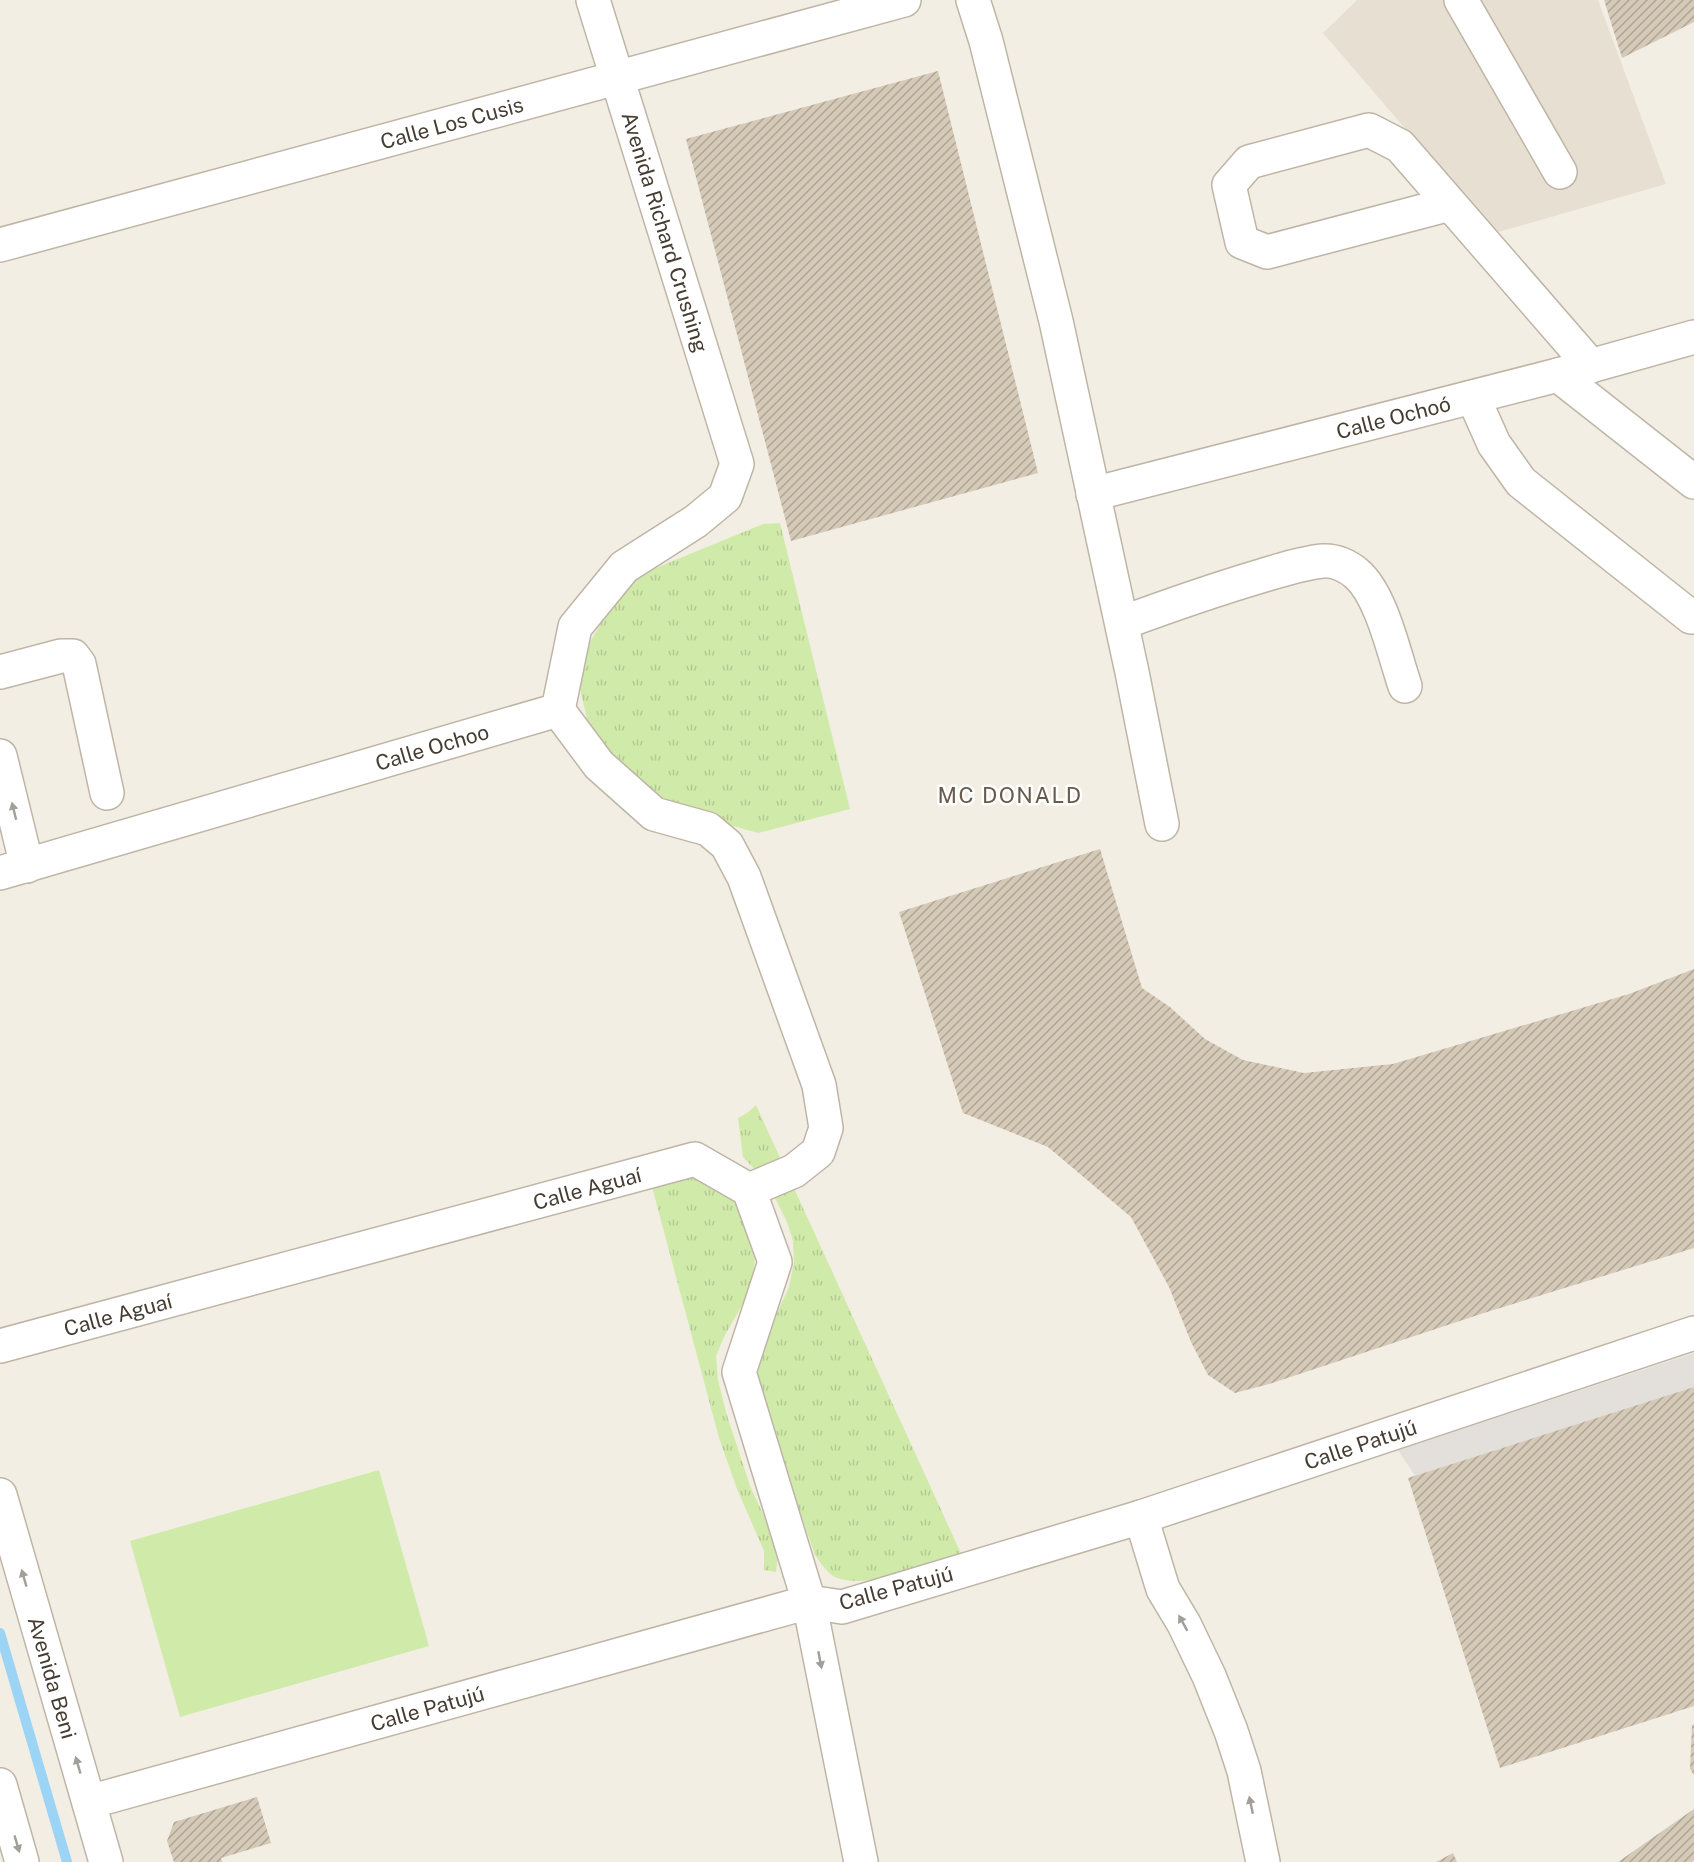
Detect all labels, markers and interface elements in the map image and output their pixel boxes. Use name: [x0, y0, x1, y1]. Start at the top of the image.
street label: Calle Los Cusis: [377, 91, 526, 154]
street label: Avenida Richard Crushing: [616, 109, 714, 355]
street label: Calle Ochoó: [1333, 391, 1453, 444]
street label: Calle Ochoo: [372, 718, 492, 775]
district label: MC DONALD: [937, 782, 1083, 808]
one-way arrow: [8, 802, 18, 820]
street label: Calle Aguaí: [530, 1161, 645, 1215]
street label: Calle Aguaí: [61, 1288, 176, 1341]
street label: Calle Patujú: [1301, 1414, 1420, 1474]
street label: Calle Patujú: [836, 1561, 956, 1615]
one-way arrow: [19, 1569, 28, 1587]
street label: Avenida Beni: [23, 1614, 82, 1742]
one-way arrow: [1178, 1614, 1188, 1631]
one-way arrow: [816, 1650, 825, 1669]
street label: Calle Patujú: [367, 1680, 487, 1736]
one-way arrow: [73, 1756, 82, 1774]
one-way arrow: [1246, 1795, 1255, 1814]
one-way arrow: [13, 1835, 22, 1853]

